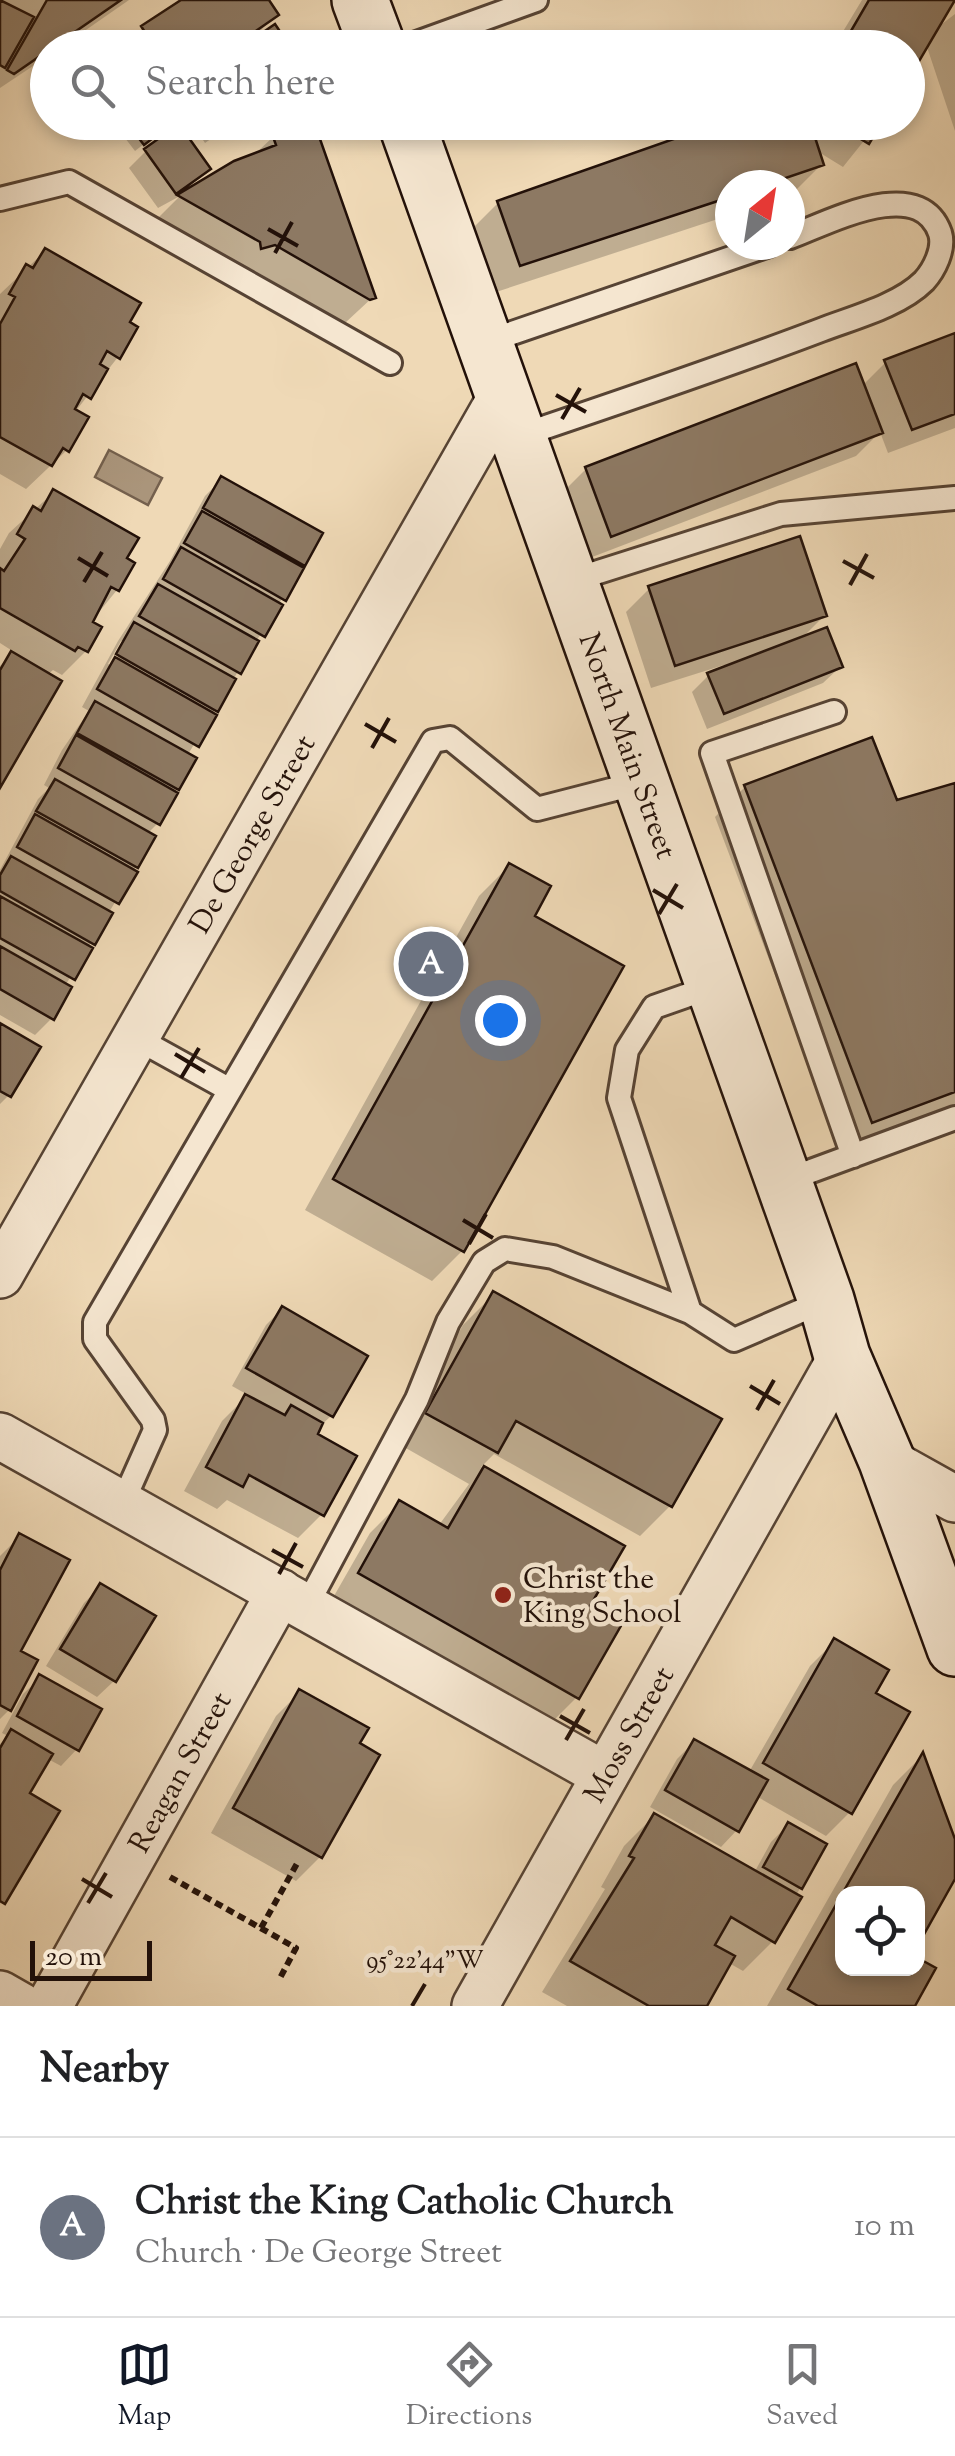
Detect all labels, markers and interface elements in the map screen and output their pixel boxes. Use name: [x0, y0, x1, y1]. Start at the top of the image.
search box: [30, 30, 925, 140]
icon: search: [65, 58, 120, 113]
text: Search here: [145, 58, 336, 112]
north arrow: [715, 170, 805, 260]
street label: North Main Street: [566, 628, 686, 865]
street label: De George Street: [180, 728, 328, 942]
pin: A: [398, 926, 464, 1002]
your location: [475, 995, 526, 1046]
place label: Christ the King School: [523, 1559, 681, 1636]
marker: Christ the King School: [492, 1584, 514, 1606]
street label: Moss Street: [575, 1659, 686, 1812]
street label: Reagan Street: [120, 1685, 244, 1861]
map controls: [835, 1886, 925, 1976]
button: locate: [835, 1886, 925, 1976]
scale bar: [30, 1936, 152, 1980]
text: 20 m: [45, 1938, 102, 1978]
text: 95°22'44"W: [366, 1944, 484, 1980]
text: Nearby: [40, 2041, 169, 2101]
text: Christ the King Catholic Church: [135, 2177, 674, 2231]
text: A: [60, 2204, 85, 2250]
text: 10 m: [854, 2204, 915, 2250]
text: Church · De George Street: [135, 2231, 502, 2277]
tab: Map: [117, 2337, 172, 2437]
tab: Directions: [406, 2337, 532, 2437]
tab: Saved: [766, 2337, 838, 2437]

